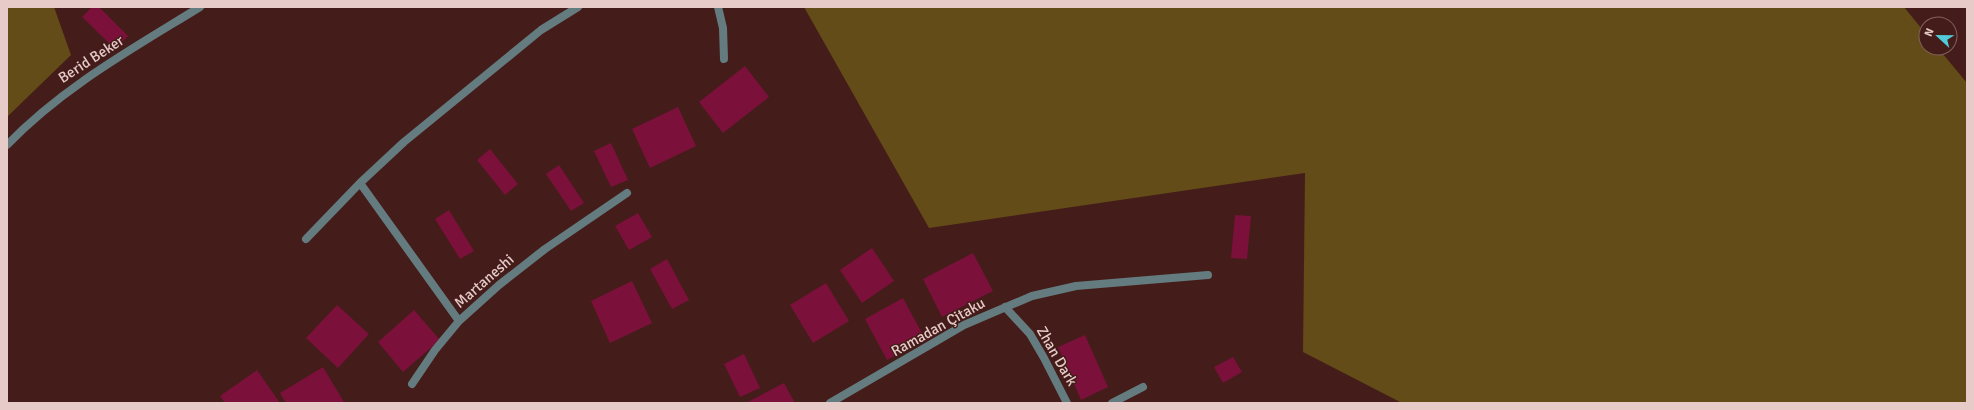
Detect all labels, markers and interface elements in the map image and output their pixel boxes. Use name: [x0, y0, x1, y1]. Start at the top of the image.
north arrow: [1918, 16, 1958, 56]
text: N: [1922, 26, 1937, 38]
street label: Berid Beker: [55, 31, 128, 87]
street label: Martaneshi: [451, 250, 517, 312]
street label: Ramadan Çitaku: [888, 294, 988, 360]
street label: Zhan Dark: [1033, 323, 1082, 389]

